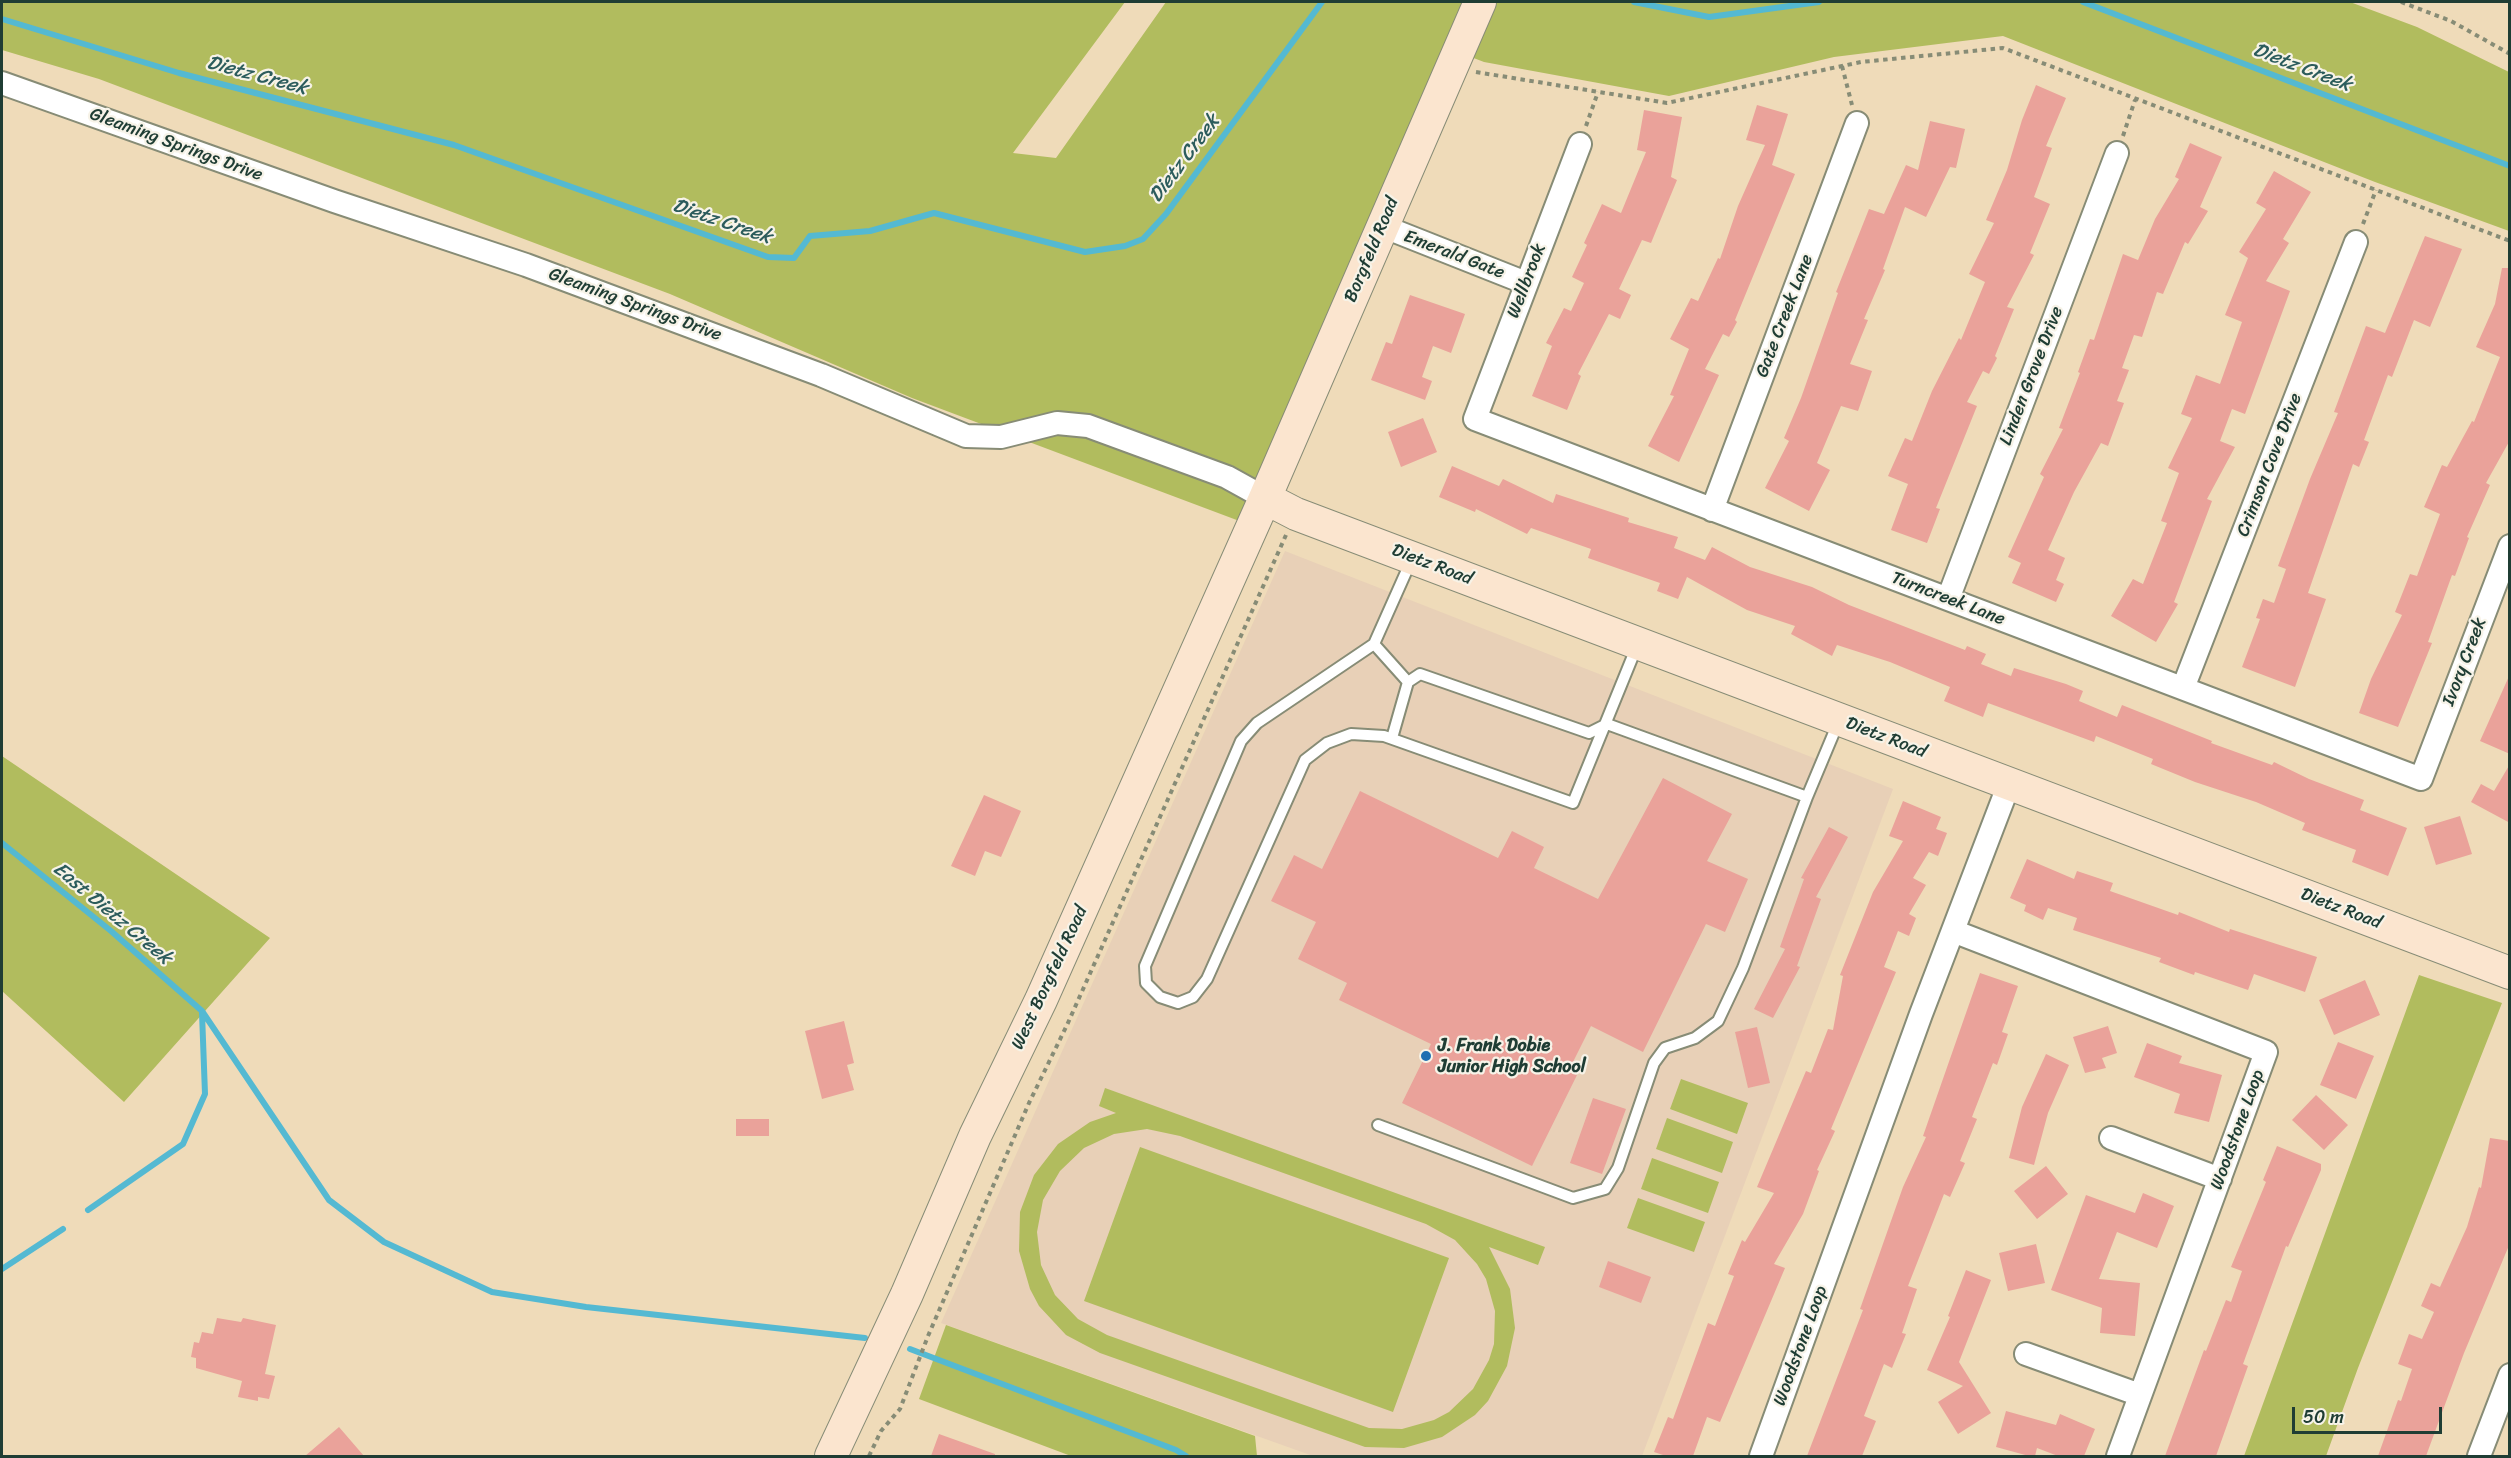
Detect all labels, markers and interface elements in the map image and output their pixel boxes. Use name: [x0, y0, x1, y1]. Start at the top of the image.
water label: Dietz Creek: [2250, 38, 2354, 98]
water label: Dietz Creek: [204, 51, 310, 101]
street label: Gleaming Springs Drive: [86, 104, 266, 186]
water label: Dietz Creek: [1144, 111, 1226, 207]
water label: Dietz Creek: [669, 194, 775, 250]
street label: Borgfeld Road: [1340, 194, 1404, 306]
street label: Emerald Gate: [1401, 226, 1507, 284]
street label: Wellbrook: [1503, 241, 1551, 321]
street label: Gate Creek Lane: [1752, 252, 1818, 380]
street label: Gleaming Springs Drive: [545, 264, 725, 346]
street label: Linden Grove Drive: [1996, 304, 2068, 448]
street label: Crimson Cove Drive: [2233, 390, 2307, 540]
street label: Dietz Road: [1389, 540, 1475, 590]
street label: Turncreek Lane: [1888, 567, 2008, 631]
street label: Ivory Creek: [2438, 615, 2492, 709]
street label: Dietz Road: [1843, 713, 1929, 763]
water label: East Dietz Creek: [48, 857, 176, 971]
street label: Dietz Road: [2298, 884, 2384, 934]
street label: West Borgfeld Road: [1007, 903, 1093, 1053]
place label: J. Frank Dobie Junior High School: [1438, 1035, 1586, 1078]
marker: J. Frank Dobie Junior High School: [1419, 1049, 1433, 1063]
street label: Woodstone Loop: [2206, 1067, 2270, 1193]
street label: Woodstone Loop: [1769, 1283, 1833, 1409]
scale bar: [2295, 1395, 2445, 1433]
text: 50 m: [2303, 1401, 2344, 1433]

